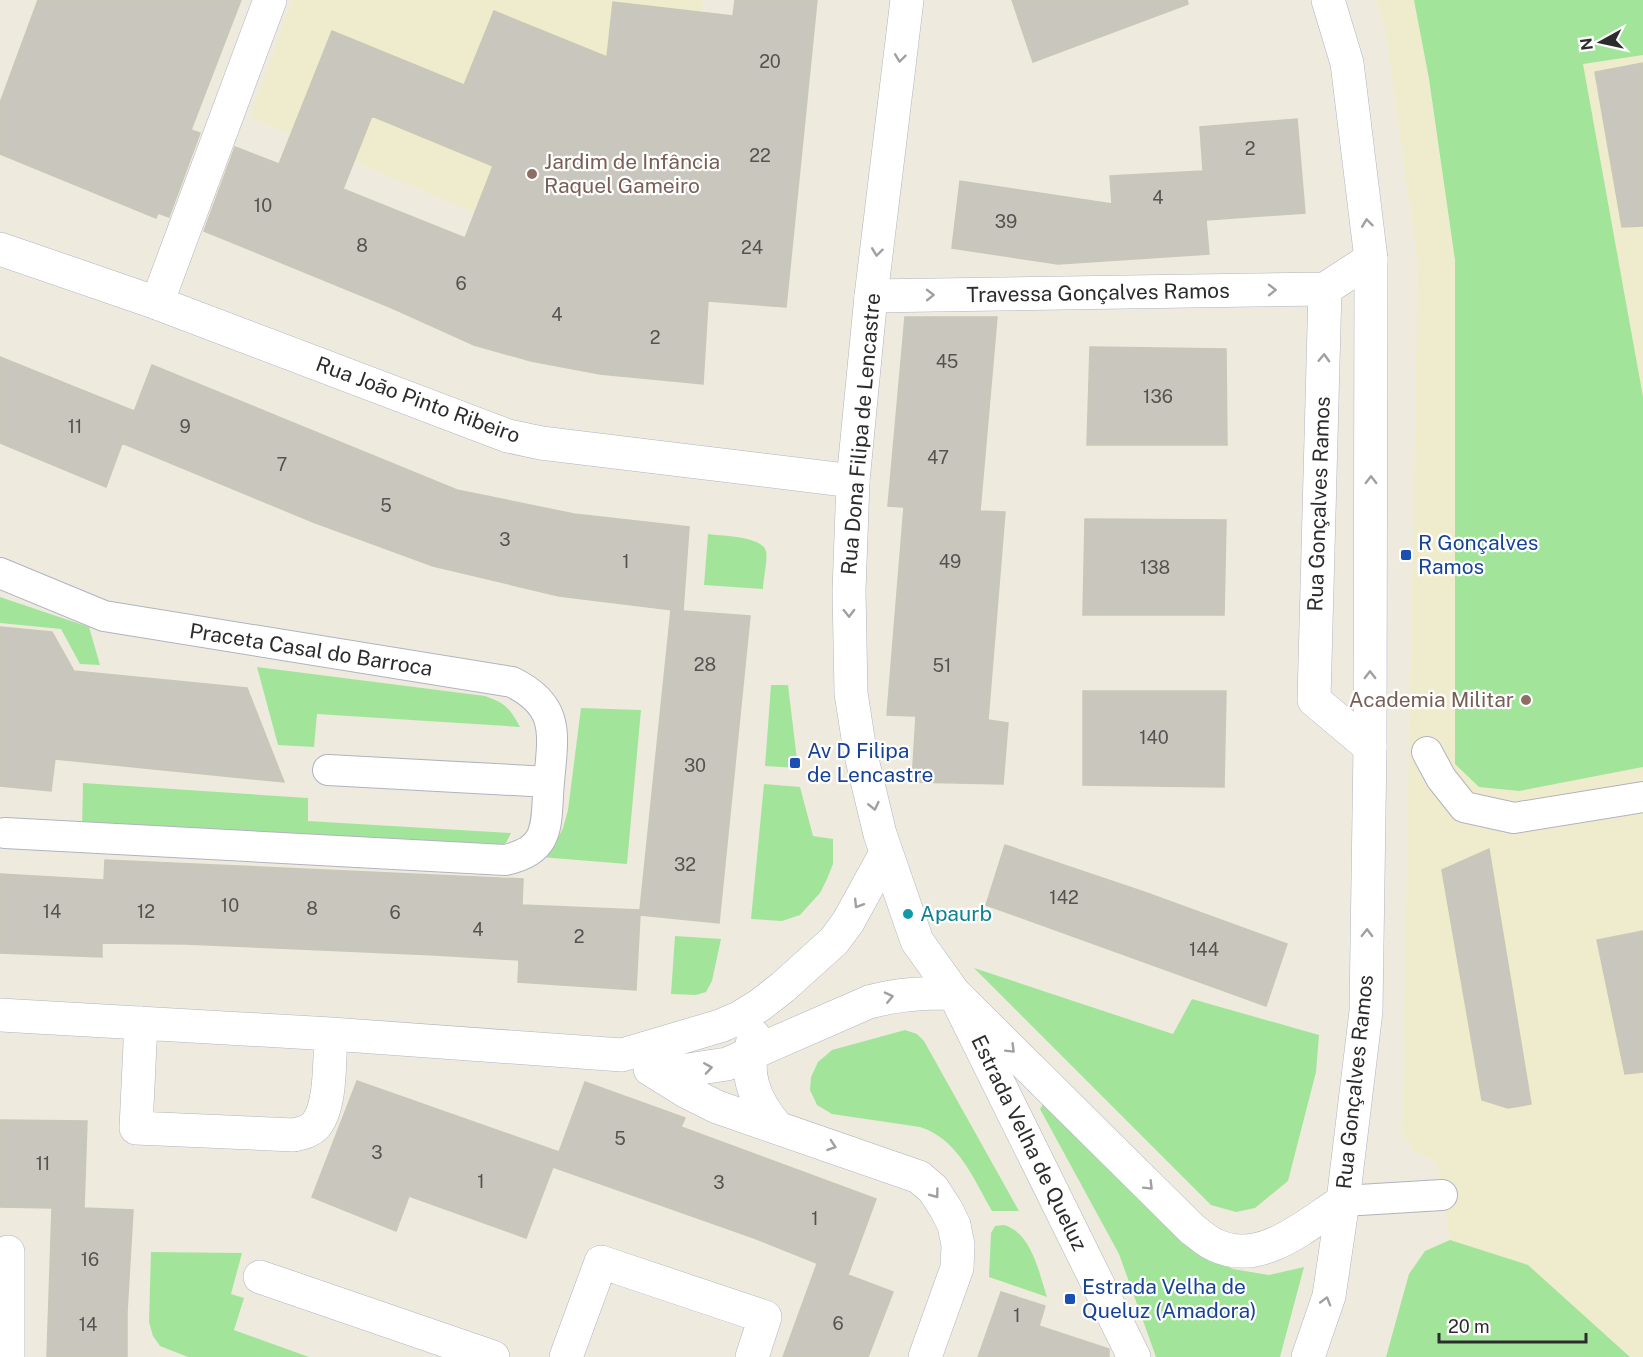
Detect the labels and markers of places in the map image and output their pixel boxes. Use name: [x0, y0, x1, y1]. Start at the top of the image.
place label: Jardim de Infância Raquel Gameiro: [544, 149, 720, 198]
marker: Jardim de Infância Raquel Gameiro: [525, 167, 539, 181]
place label: R Gonçalves Ramos: [1418, 530, 1538, 579]
marker: R Gonçalves Ramos: [1399, 548, 1413, 562]
place label: Academia Militar: [1349, 687, 1514, 712]
marker: Academia Militar: [1519, 693, 1533, 707]
place label: Av D Filipa de Lencastre: [807, 738, 933, 787]
marker: Av D Filipa de Lencastre: [788, 756, 802, 770]
place label: Apaurb: [920, 901, 992, 926]
marker: Apaurb: [901, 907, 915, 921]
place label: Estrada Velha de Queluz (Amadora): [1082, 1274, 1257, 1323]
marker: Estrada Velha de Queluz (Amadora): [1063, 1292, 1077, 1306]

